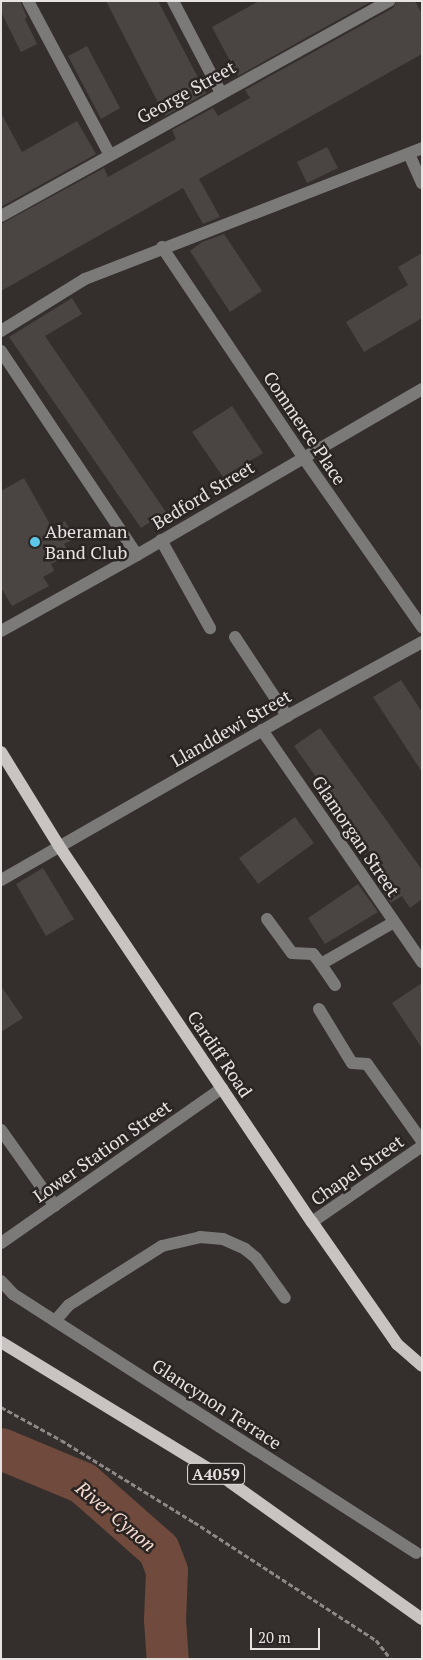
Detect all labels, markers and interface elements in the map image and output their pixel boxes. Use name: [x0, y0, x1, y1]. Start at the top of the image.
street label: George Street: [133, 56, 239, 128]
street label: Commerce Place: [259, 367, 351, 489]
street label: Bedford Street: [148, 456, 258, 534]
place label: Aberaman Band Club: [45, 521, 127, 564]
marker: Aberaman Band Club: [29, 536, 41, 548]
street label: Llanddewi Street: [167, 685, 295, 771]
street label: Glamorgan Street: [308, 772, 404, 900]
street label: Cardiff Road: [183, 1007, 257, 1101]
street label: Lower Station Street: [29, 1095, 175, 1207]
street label: Chapel Street: [306, 1130, 408, 1210]
street label: Glancynon Terrace: [148, 1354, 286, 1454]
road number: A4059: [186, 1460, 246, 1488]
water label: River Cynon: [71, 1476, 161, 1556]
scale bar: [253, 1618, 323, 1650]
text: 20 m: [258, 1627, 291, 1647]

